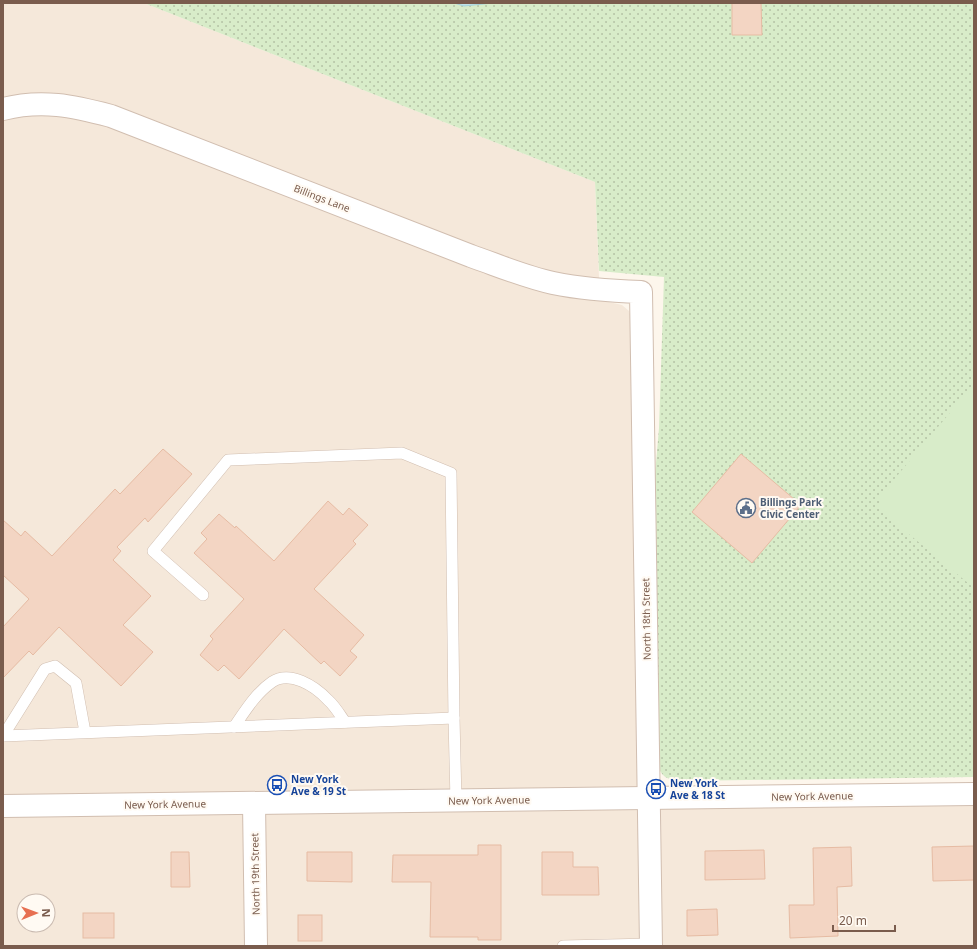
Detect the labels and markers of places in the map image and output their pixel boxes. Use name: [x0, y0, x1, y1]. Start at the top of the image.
place label: Billings Park Civic Center: [760, 495, 823, 521]
public building icon: Billings Park Civic Center: [735, 497, 757, 519]
place label: New York Ave & 19 St: [291, 772, 347, 798]
bus stop icon: New York Ave & 19 St: [266, 774, 288, 796]
place label: New York Ave & 18 St: [670, 776, 726, 802]
bus stop icon: New York Ave & 18 St: [645, 778, 667, 800]

